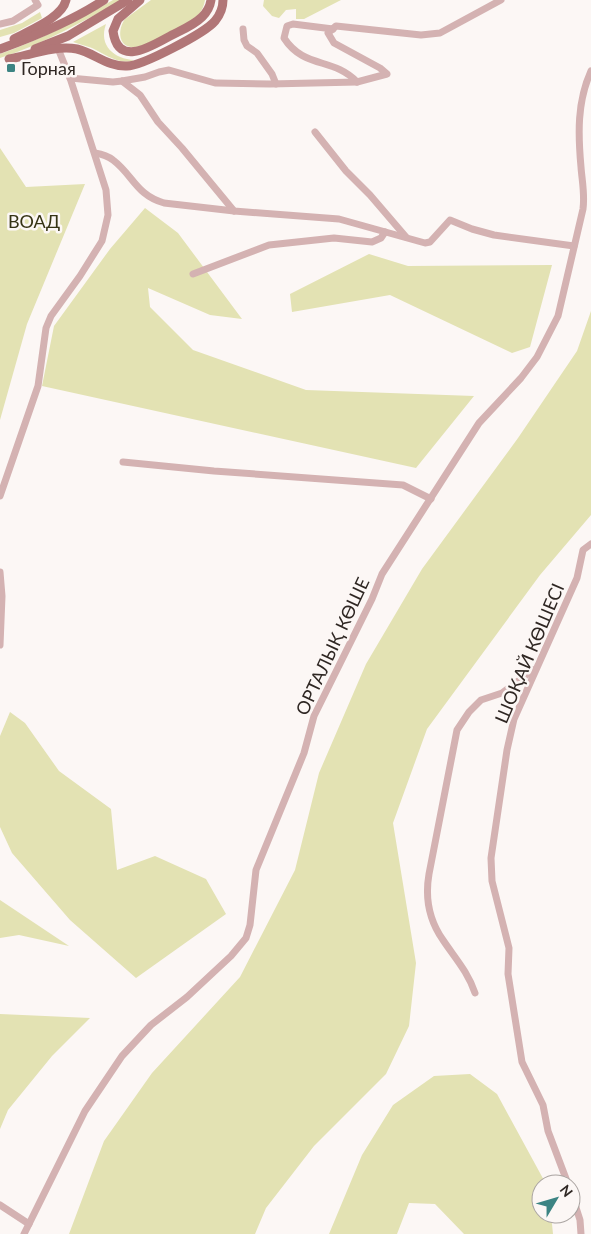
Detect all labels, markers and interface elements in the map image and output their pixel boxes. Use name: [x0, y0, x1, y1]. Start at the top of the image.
place label: Горная: [21, 57, 76, 79]
marker: Горная: [5, 62, 17, 74]
park label: ВОАД: [8, 210, 60, 232]
street label: ОРТАЛЫҚ КӨШЕ: [290, 574, 374, 718]
street label: ШОҚАЙ КӨШЕСІ: [490, 580, 568, 726]
north arrow: [531, 1174, 581, 1224]
text: N: [557, 1181, 577, 1200]

